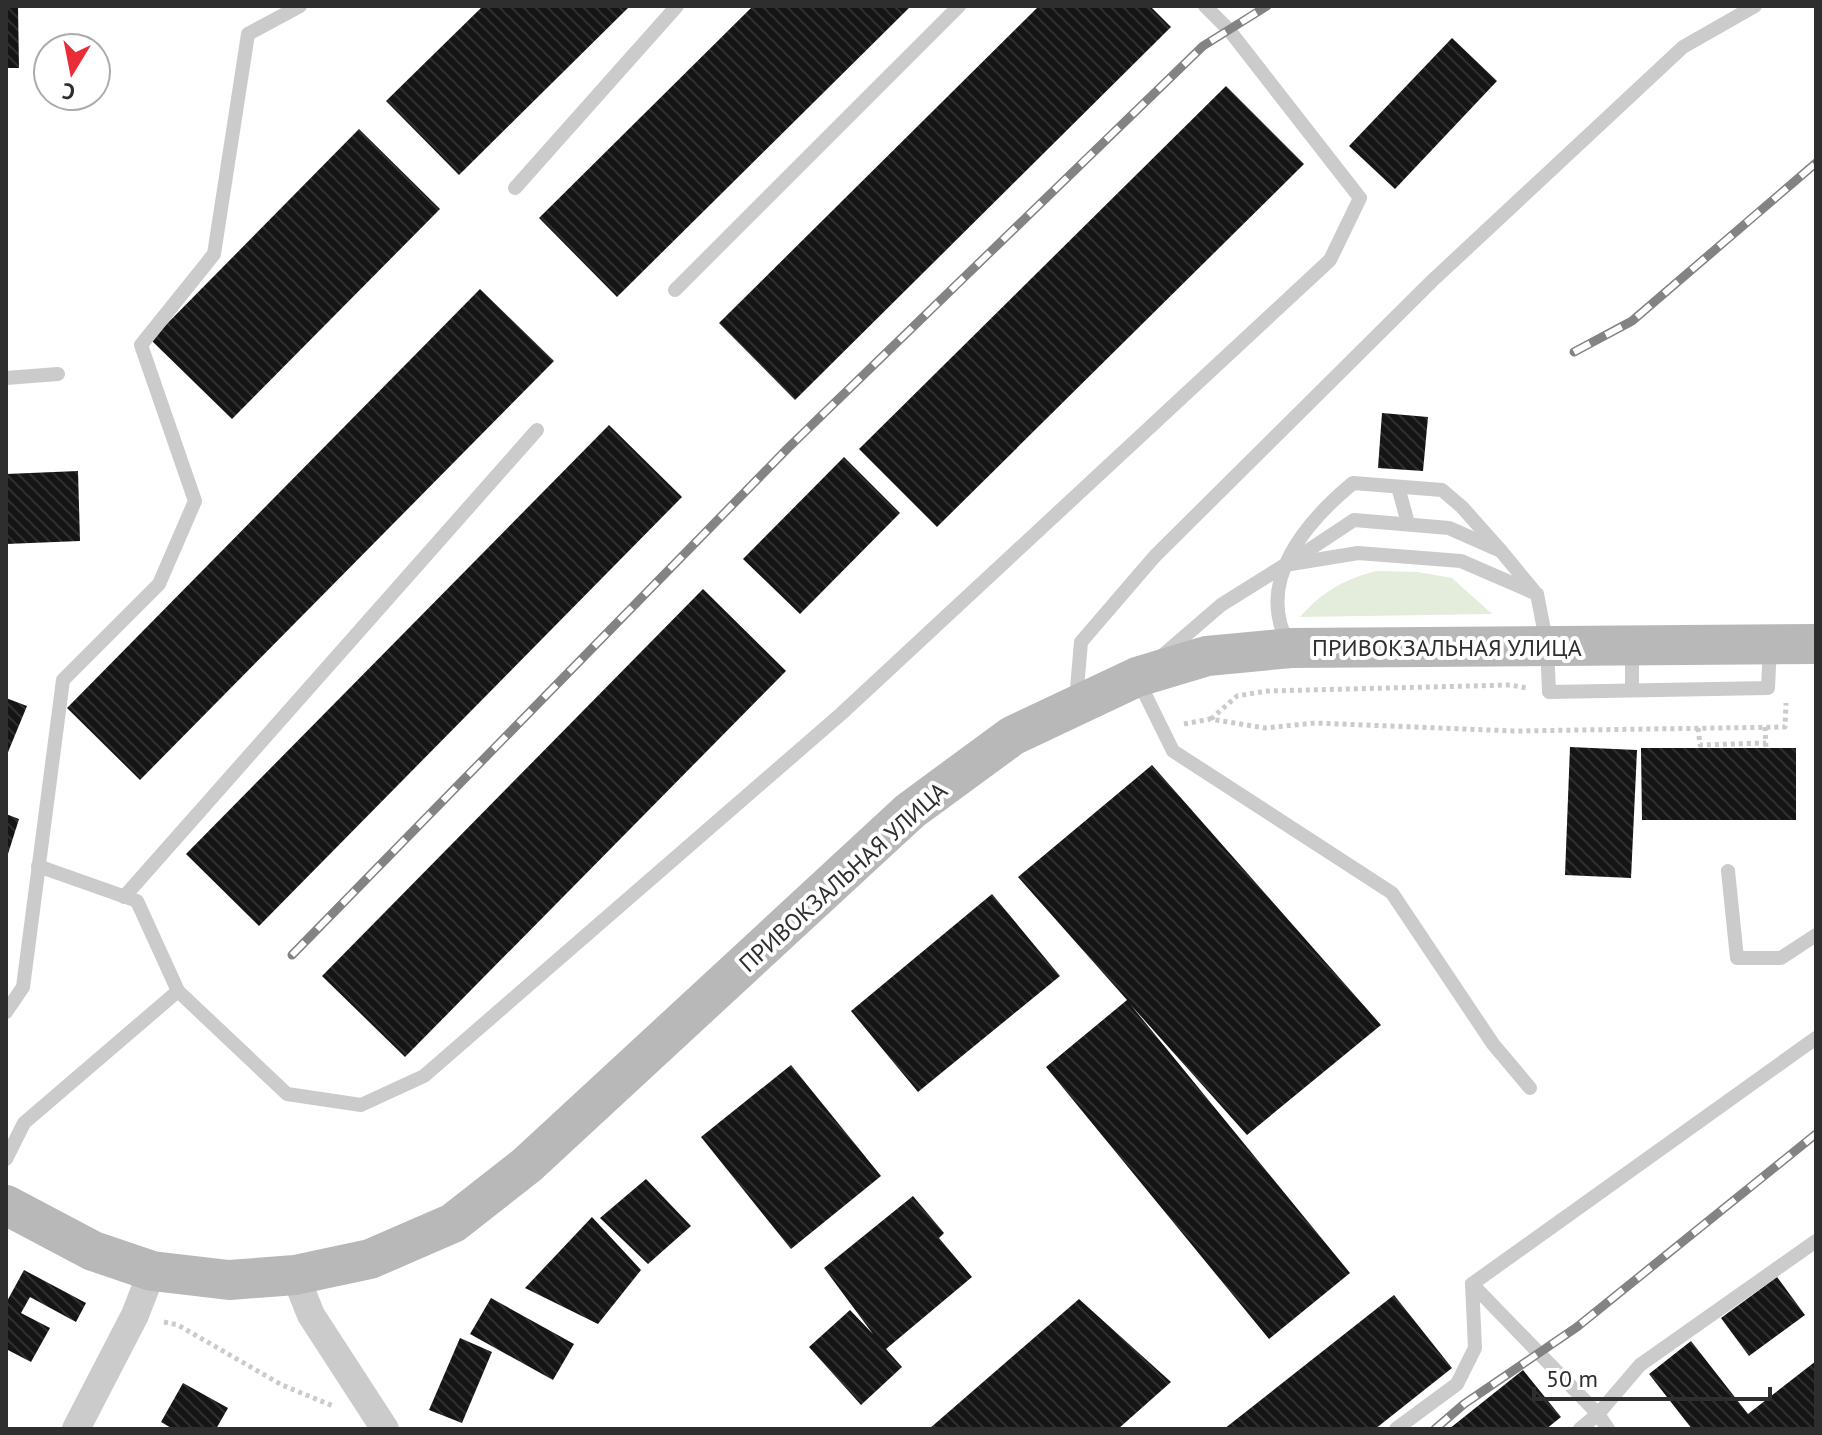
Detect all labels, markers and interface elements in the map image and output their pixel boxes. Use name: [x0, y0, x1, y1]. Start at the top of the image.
north arrow: [32, 32, 112, 112]
text: С: [60, 77, 77, 107]
street label: ПРИВОКЗАЛЬНАЯ УЛИЦА: [1312, 632, 1582, 663]
street label: ПРИВОКЗАЛЬНАЯ УЛИЦА: [732, 775, 954, 979]
scale bar: [1534, 1351, 1770, 1401]
text: 50 m: [1546, 1363, 1598, 1394]

